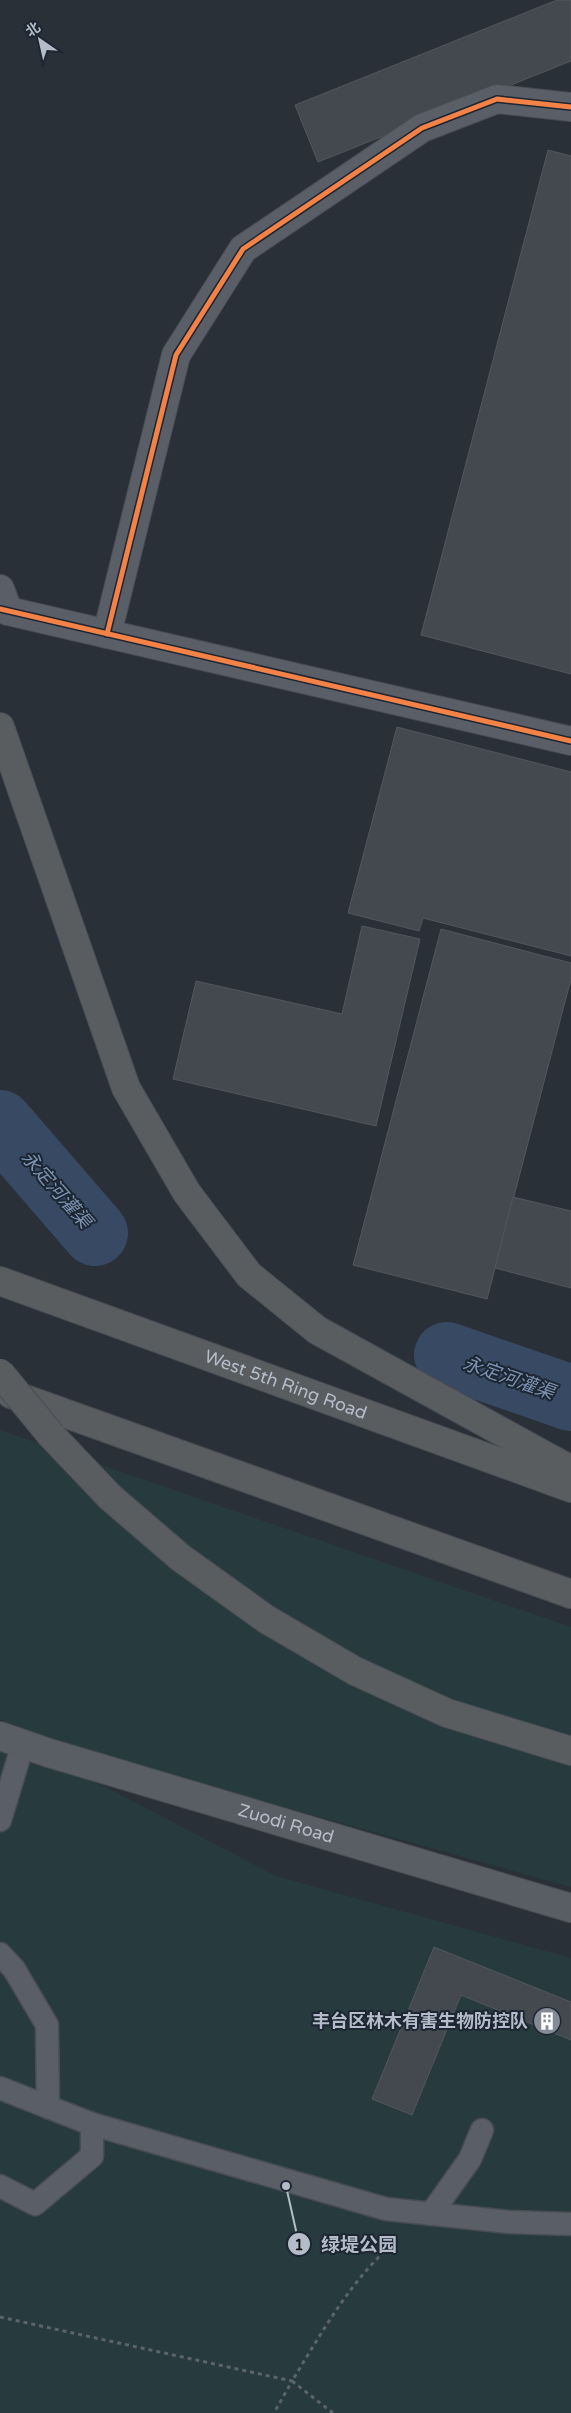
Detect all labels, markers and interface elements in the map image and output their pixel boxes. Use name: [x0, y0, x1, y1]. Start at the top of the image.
north arrow: [15, 15, 65, 65]
text: 北: [22, 19, 44, 41]
water label: 永定河灌渠: [17, 1147, 98, 1235]
street label: West 5th Ring Road: [202, 1345, 370, 1424]
water label: 永定河灌渠: [460, 1352, 560, 1405]
street label: Zuodi Road: [235, 1799, 337, 1848]
building icon: 丰台区林木有害生物防控队: [532, 2006, 562, 2036]
place label: 丰台区林木有害生物防控队: [312, 2010, 528, 2032]
callout: 绿堤公园: [286, 2227, 407, 2261]
text: 绿堤公园: [321, 2234, 397, 2256]
text: 1: [294, 2236, 304, 2254]

